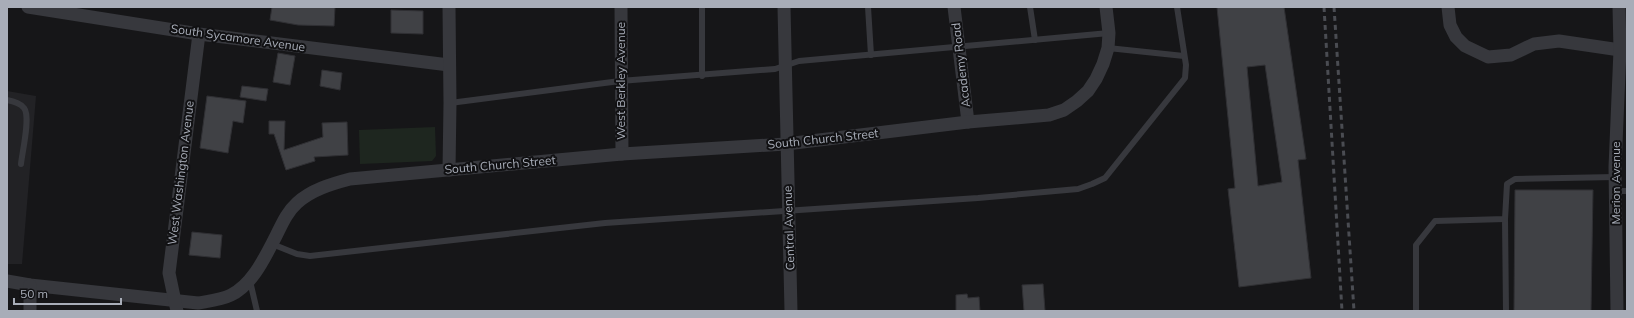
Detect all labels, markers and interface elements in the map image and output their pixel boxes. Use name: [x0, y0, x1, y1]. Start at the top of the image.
street label: South Sycamore Avenue: [170, 21, 306, 54]
street label: West Berkley Avenue: [613, 22, 628, 140]
street label: Academy Road: [948, 22, 973, 108]
street label: West Washington Avenue: [164, 100, 197, 246]
street label: South Church Street: [767, 125, 879, 152]
street label: Merion Avenue: [1608, 142, 1623, 224]
street label: South Church Street: [444, 152, 556, 177]
street label: Central Avenue: [780, 185, 797, 271]
scale bar: [14, 280, 121, 306]
text: 50 m: [20, 286, 48, 301]

